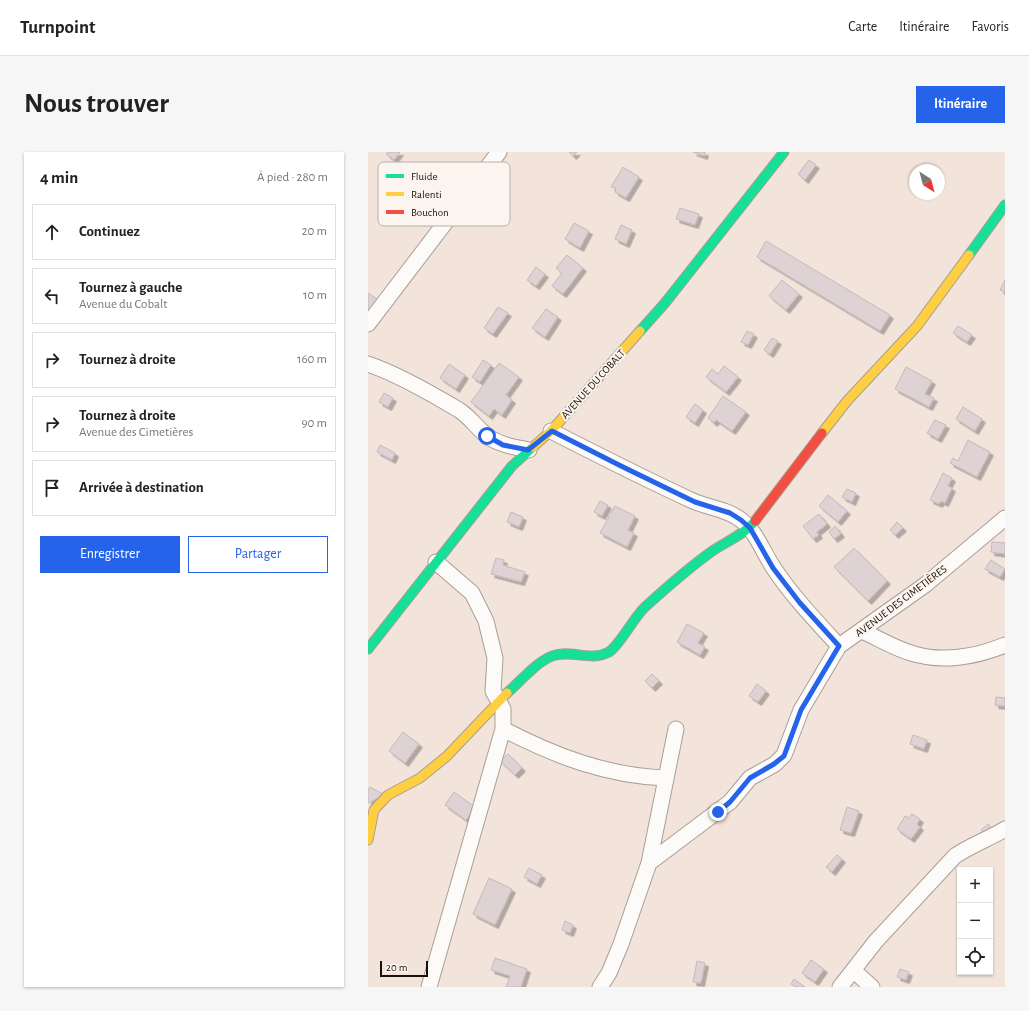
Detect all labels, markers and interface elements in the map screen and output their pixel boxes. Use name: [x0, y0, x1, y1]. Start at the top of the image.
text: Turnpoint: [20, 18, 95, 37]
text: Carte: [848, 20, 877, 34]
text: Itinéraire: [899, 20, 949, 34]
text: Favoris: [971, 20, 1009, 34]
button: Itinéraire: [916, 86, 1005, 123]
text: Nous trouver: [24, 90, 169, 118]
legend: [378, 162, 510, 226]
north arrow: [909, 164, 945, 200]
text: 4 min: [40, 169, 78, 186]
text: À pied · 280 m: [257, 171, 328, 184]
text: Fluide: [411, 171, 438, 182]
text: Ralenti: [411, 189, 442, 200]
text: Bouchon: [411, 207, 449, 218]
icon: ahead: [41, 221, 63, 243]
text: Continuez: [79, 224, 140, 239]
text: 20 m: [302, 225, 327, 238]
text: Tournez à gauche: [79, 280, 182, 295]
icon: left: [41, 285, 63, 307]
text: 10 m: [303, 289, 327, 302]
text: Avenue du Cobalt: [79, 298, 167, 311]
street label: AVENUE DU COBALT: [559, 347, 627, 421]
icon: right: [41, 349, 63, 371]
text: Tournez à droite: [79, 352, 176, 367]
text: 160 m: [297, 353, 327, 366]
text: Tournez à droite: [79, 408, 176, 423]
icon: right: [41, 413, 63, 435]
text: 90 m: [301, 417, 327, 430]
text: Avenue des Cimetières: [79, 426, 193, 439]
route start: [478, 427, 496, 445]
icon: arrive: [41, 477, 63, 499]
text: Arrivée à destination: [79, 480, 204, 495]
button: Enregistrer: [40, 536, 180, 573]
button: Partager: [188, 536, 328, 573]
street label: AVENUE DES CIMETIÈRES: [853, 562, 949, 639]
route end: [709, 803, 727, 821]
map controls: [957, 867, 993, 975]
button: +: [957, 867, 993, 903]
button: −: [957, 903, 993, 939]
button: locate: [957, 939, 993, 975]
scale bar: [380, 959, 428, 978]
text: 20 m: [386, 962, 407, 973]

